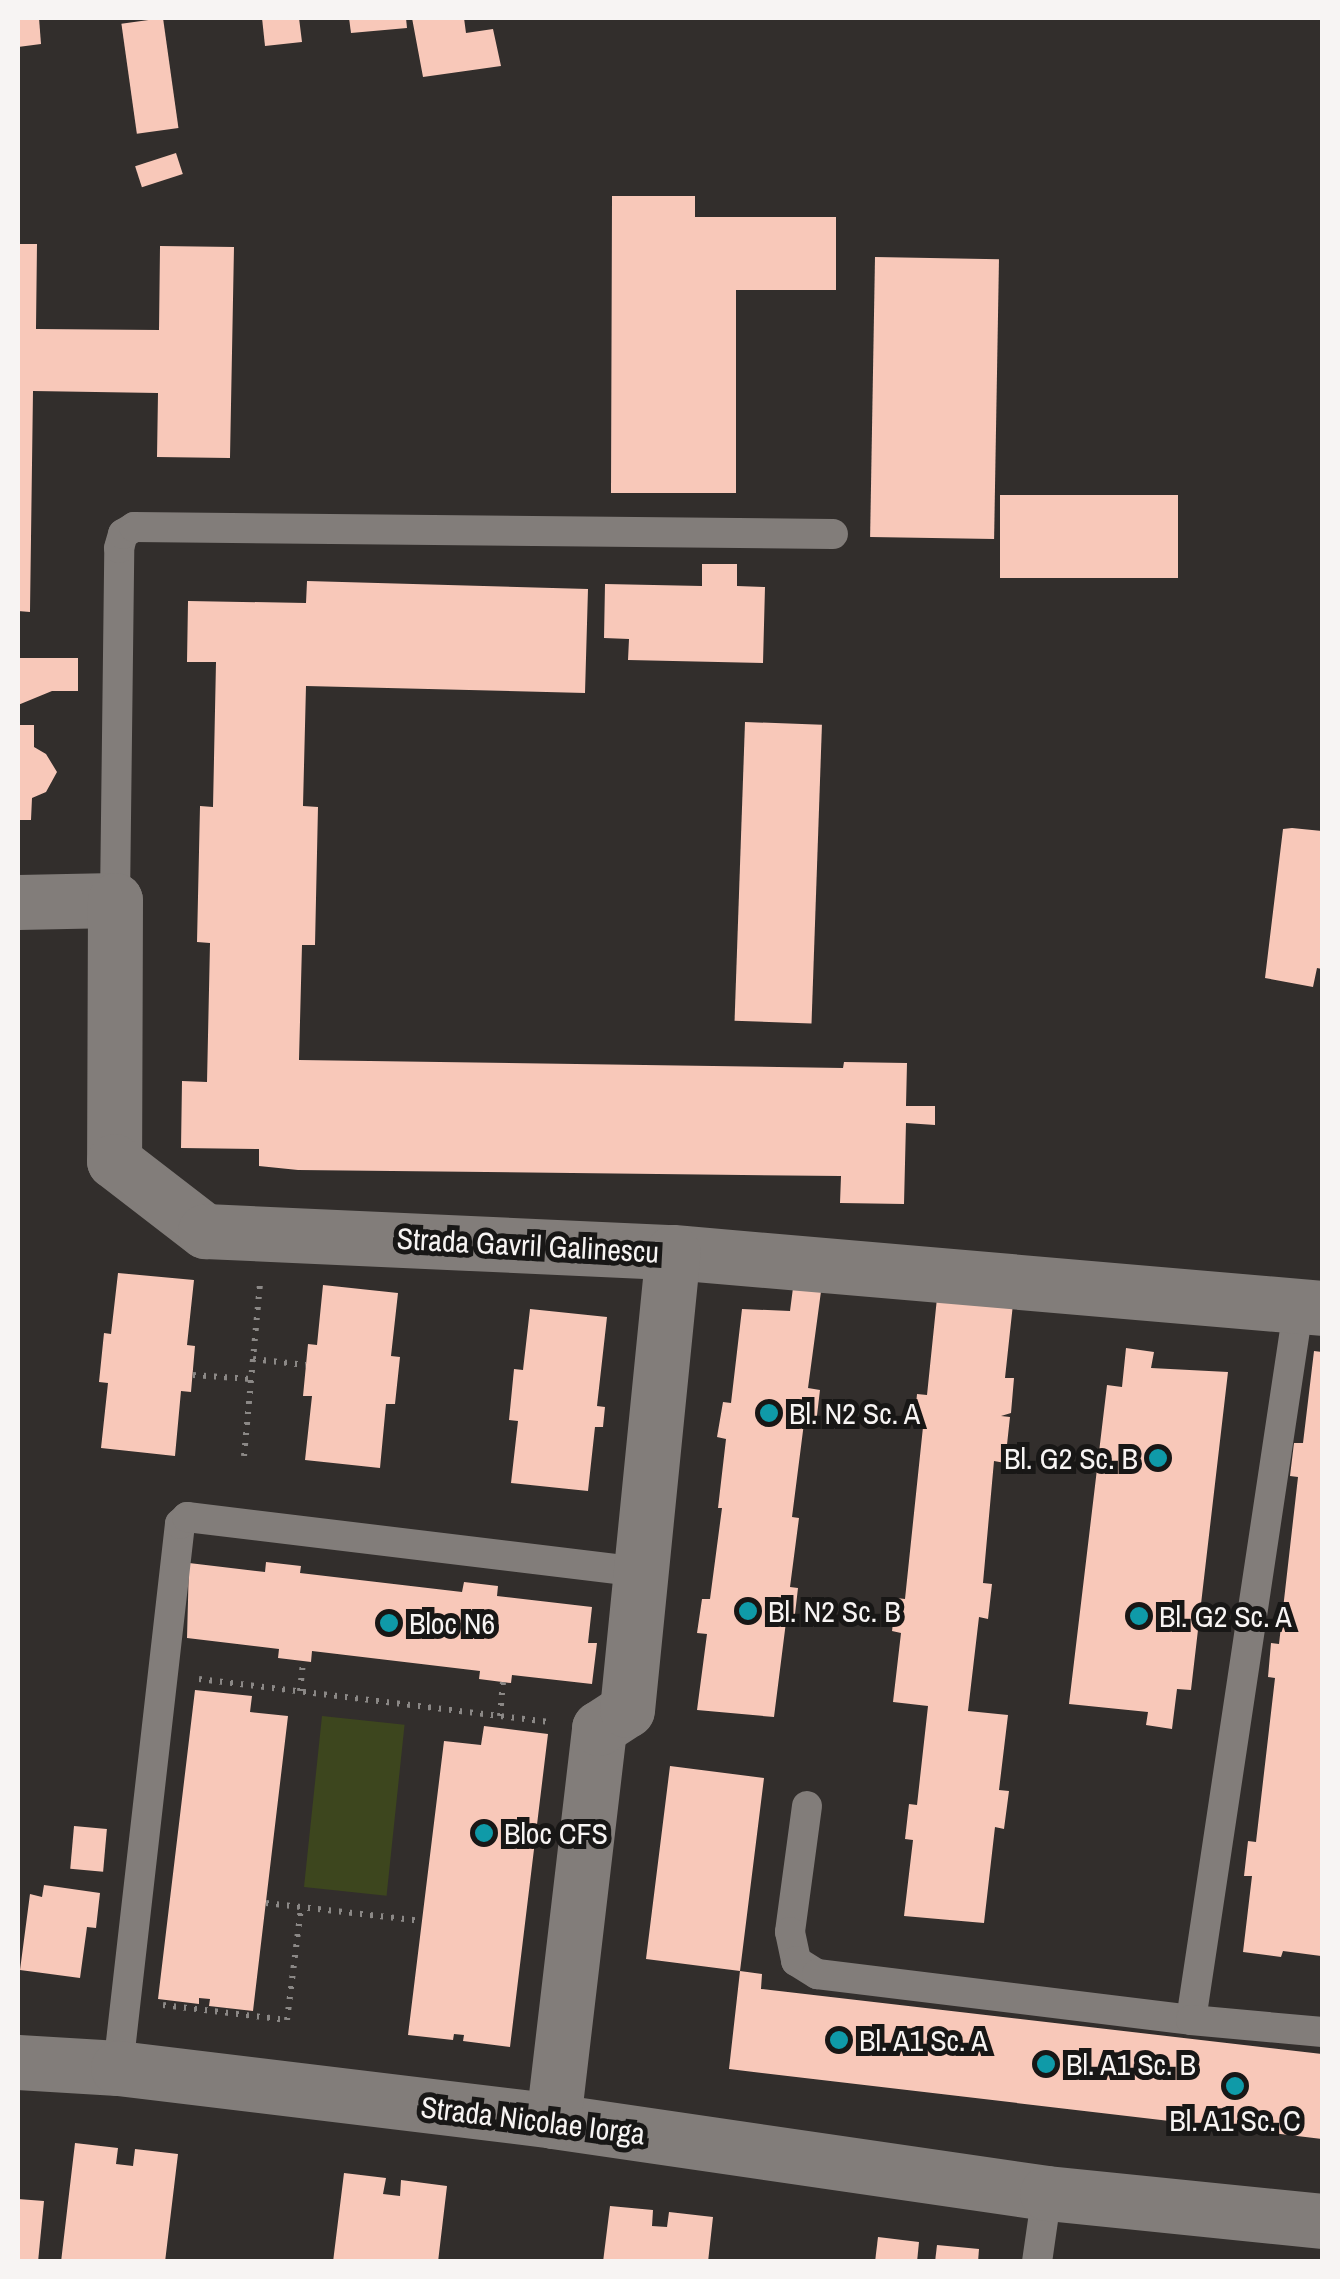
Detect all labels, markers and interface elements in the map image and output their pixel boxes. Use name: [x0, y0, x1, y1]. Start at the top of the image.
street label: Strada Gavril Galinescu: [396, 1220, 660, 1270]
place label: Bl. N2 Sc. A: [789, 1395, 922, 1431]
marker: Bl. N2 Sc. A: [758, 1402, 780, 1424]
place label: Bl. G2 Sc. B: [1004, 1440, 1138, 1476]
marker: Bl. G2 Sc. B: [1147, 1447, 1169, 1469]
place label: Bl. N2 Sc. B: [768, 1593, 901, 1629]
place label: Bl. G2 Sc. A: [1159, 1598, 1293, 1634]
marker: Bl. N2 Sc. B: [737, 1600, 759, 1622]
place label: Bloc N6: [409, 1605, 495, 1641]
marker: Bl. G2 Sc. A: [1128, 1605, 1150, 1627]
marker: Bloc N6: [378, 1612, 400, 1634]
place label: Bloc CFS: [504, 1815, 608, 1851]
marker: Bloc CFS: [473, 1822, 495, 1844]
place label: Bl. A1 Sc. A: [859, 2022, 990, 2058]
marker: Bl. A1 Sc. A: [828, 2029, 850, 2051]
place label: Bl. A1 Sc. B: [1066, 2046, 1197, 2082]
marker: Bl. A1 Sc. B: [1035, 2053, 1057, 2075]
marker: Bl. A1 Sc. C: [1224, 2075, 1246, 2097]
street label: Strada Nicolae Iorga: [419, 2088, 647, 2152]
place label: Bl. A1 Sc. C: [1169, 2102, 1301, 2138]

